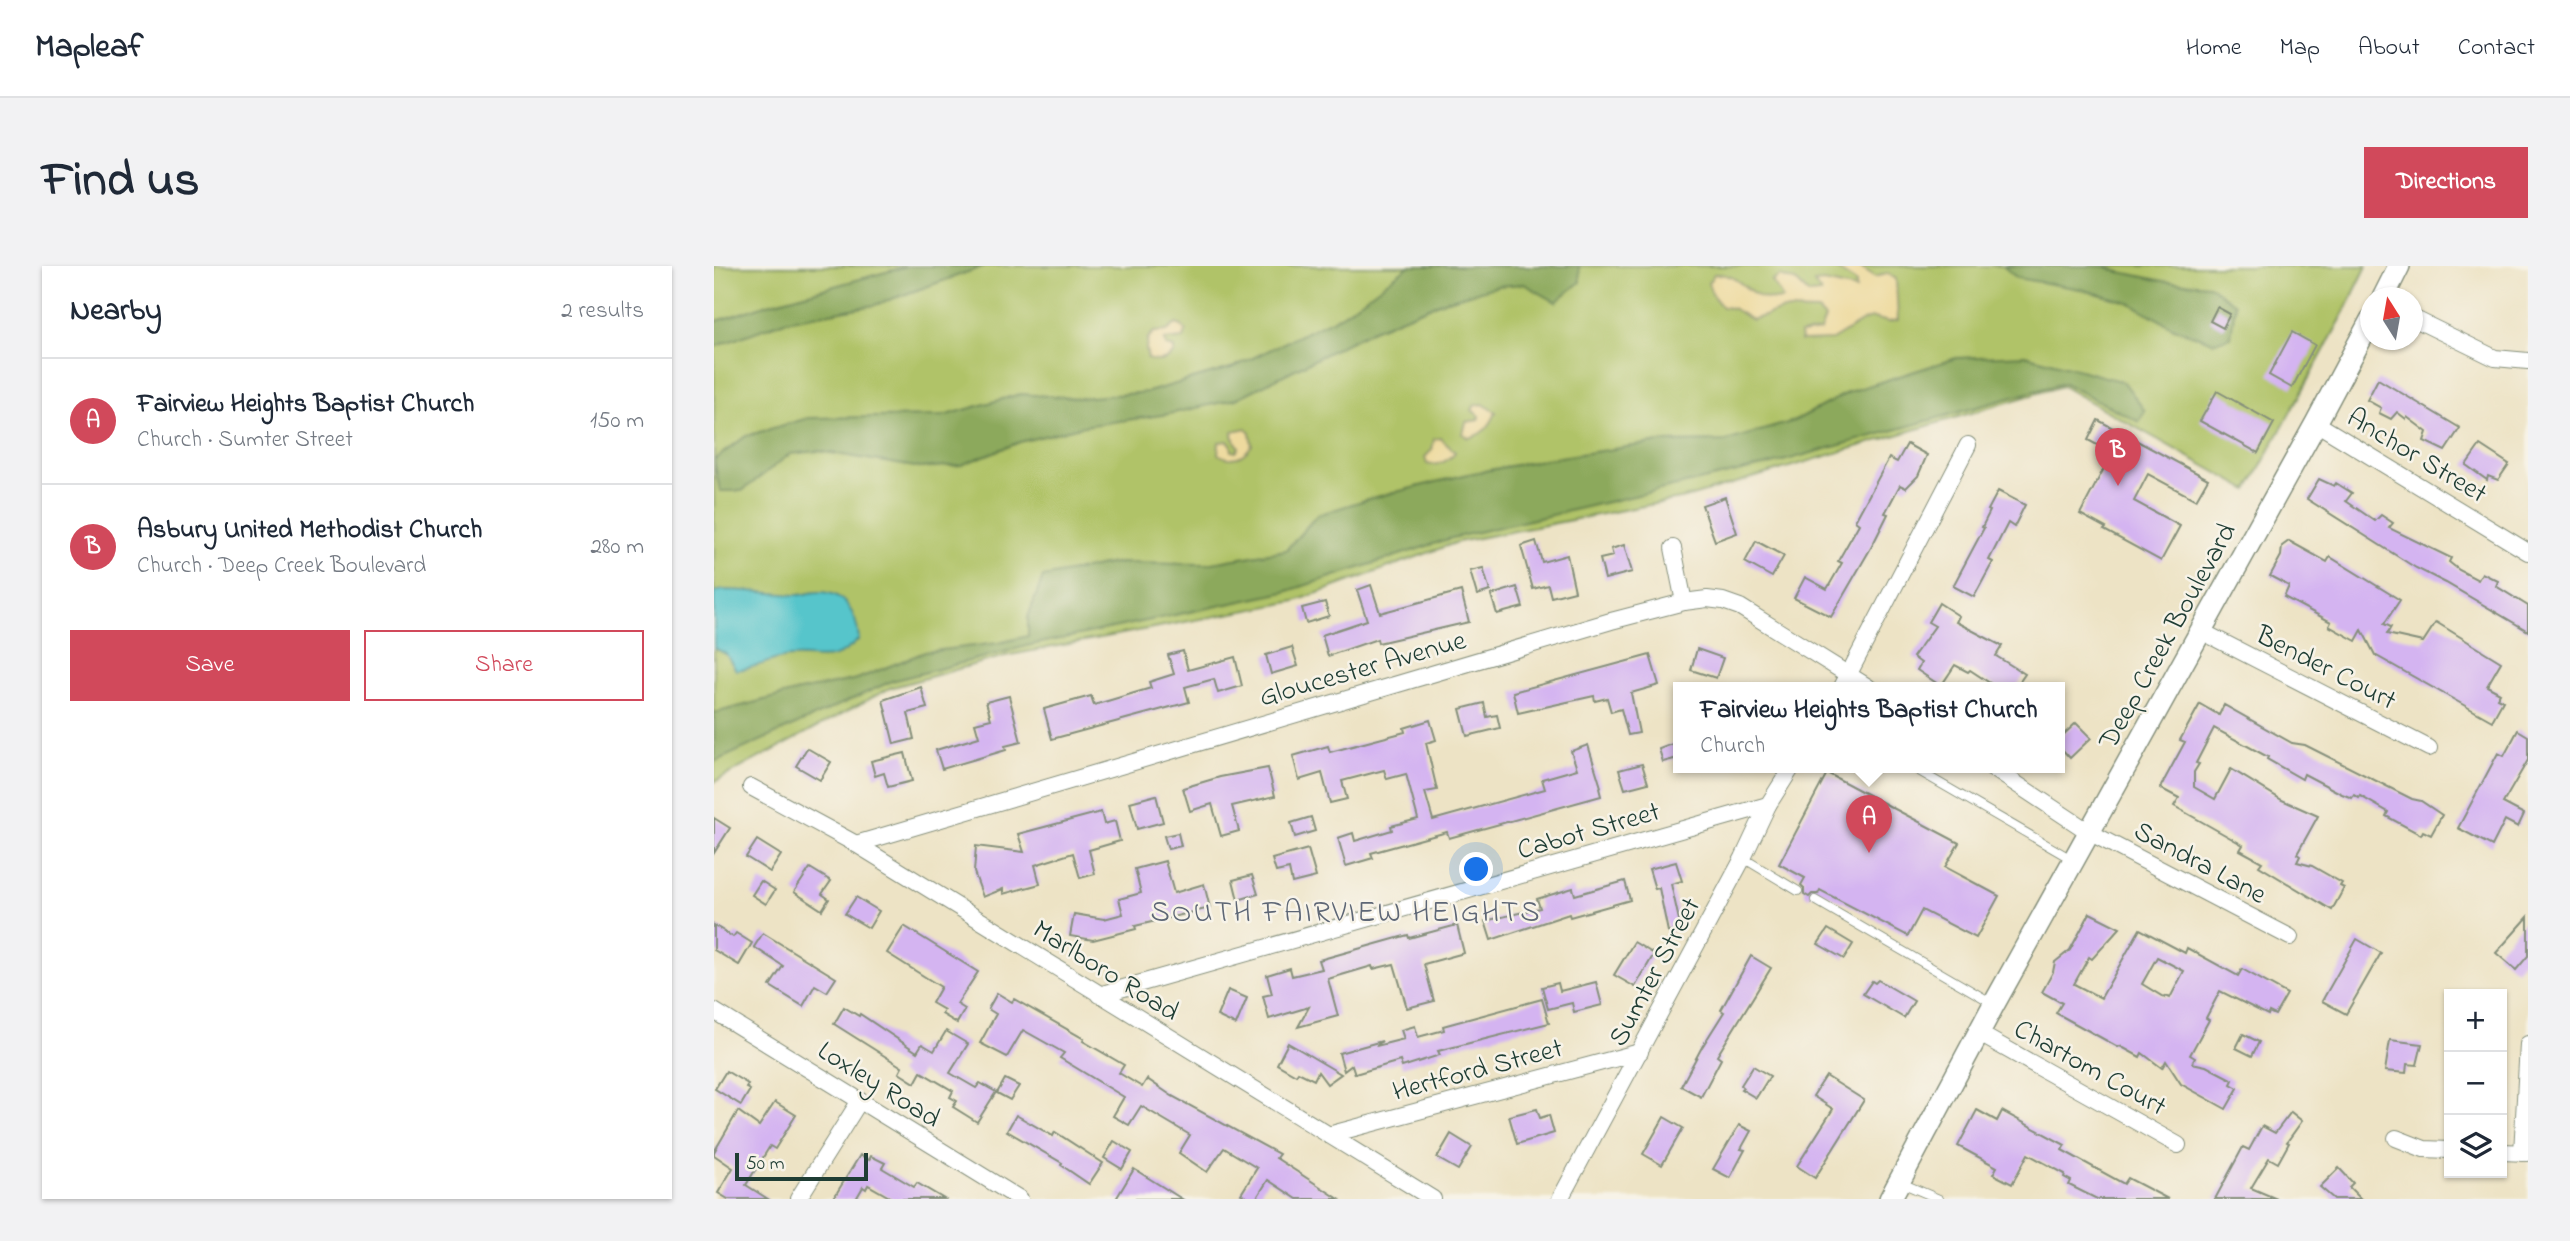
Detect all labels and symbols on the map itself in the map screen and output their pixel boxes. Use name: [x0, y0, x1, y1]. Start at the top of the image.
north arrow: [2360, 287, 2423, 350]
street label: Anchor Street: [2338, 399, 2494, 515]
pin: B: [2095, 428, 2141, 486]
street label: Deep Creek Boulevard: [2089, 516, 2248, 758]
street label: Bender Court: [2247, 616, 2403, 722]
street label: Gloucester Avenue: [1255, 621, 1472, 719]
street label: Cabot Street: [1513, 792, 1665, 872]
pin: A: [1846, 795, 1892, 853]
street label: Sandra Lane: [2126, 812, 2274, 917]
your location: [1459, 852, 1493, 886]
street label: Sumter Street: [1600, 891, 1713, 1055]
district label: SOUTH FAIRVIEW HEIGHTS: [1150, 892, 1542, 936]
street label: Marlboro Road: [1024, 911, 1187, 1033]
street label: Chartom Court: [2005, 1010, 2173, 1128]
street label: Hertford Street: [1388, 1029, 1568, 1114]
street label: Loxley Road: [809, 1032, 948, 1140]
scale bar: [735, 1150, 868, 1182]

